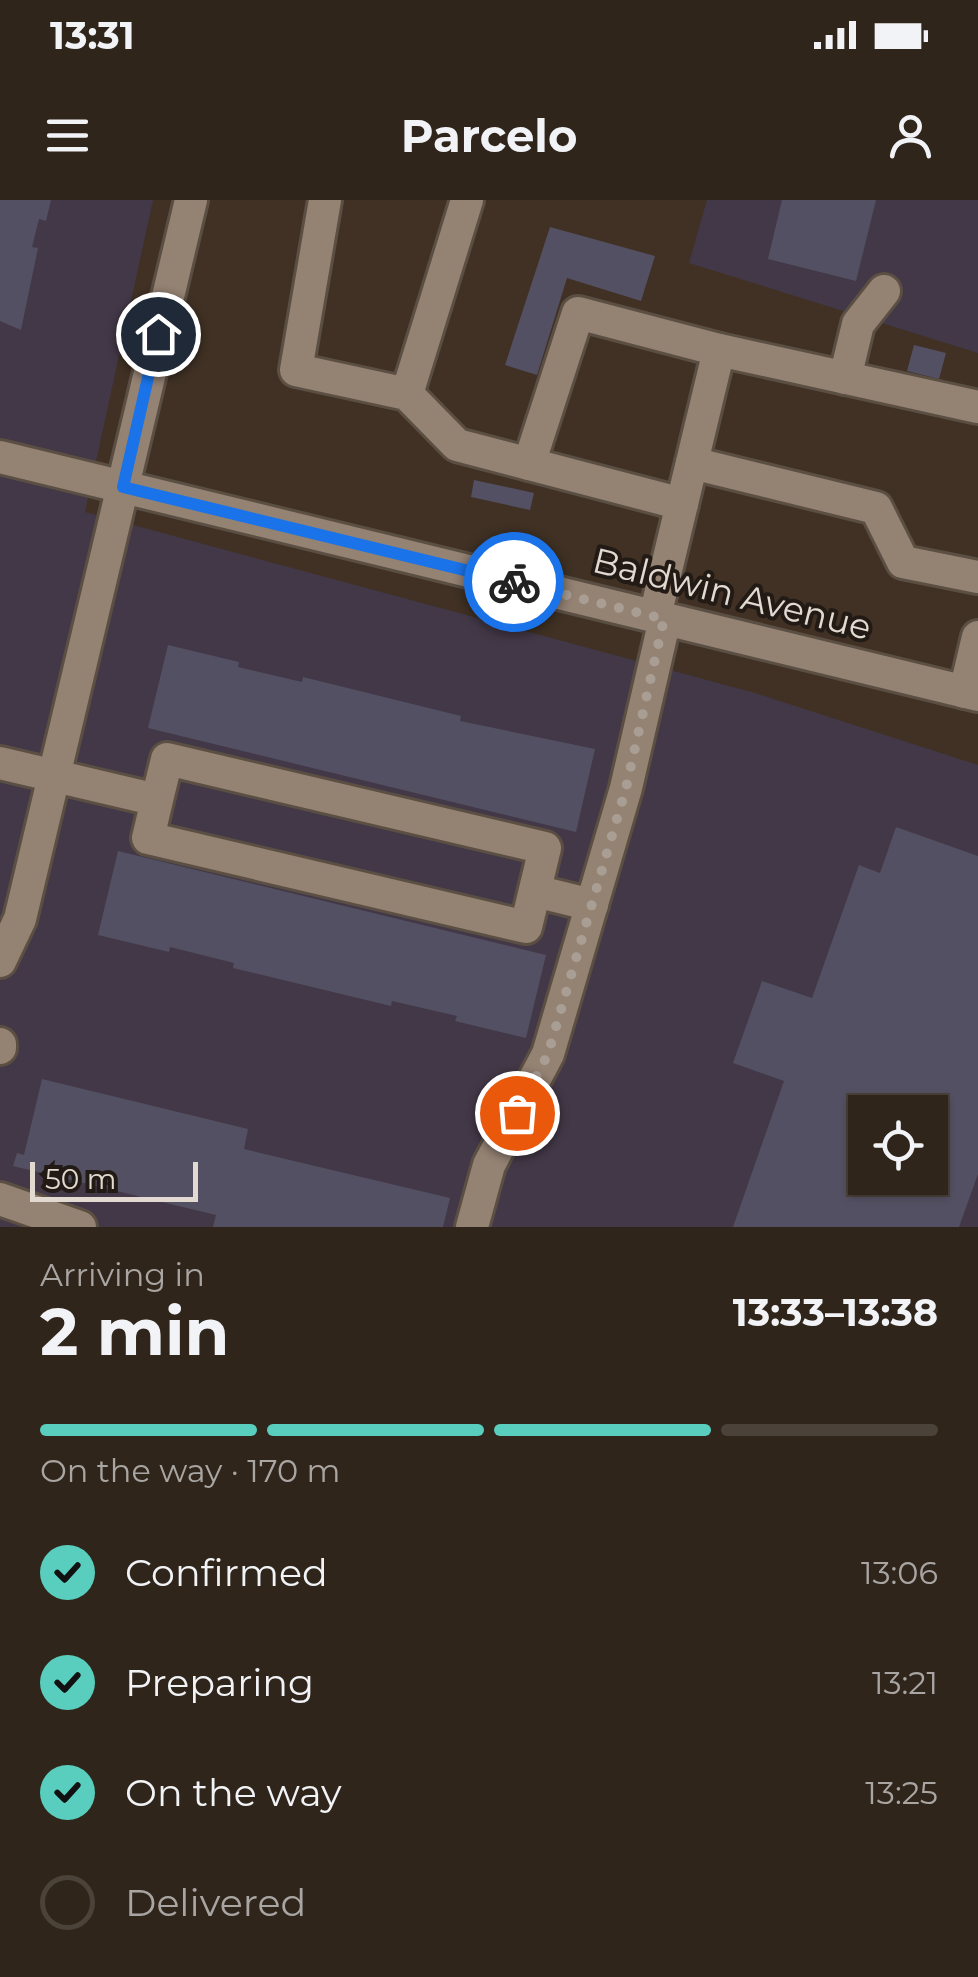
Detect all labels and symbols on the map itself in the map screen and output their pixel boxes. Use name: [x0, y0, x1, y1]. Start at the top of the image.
pin: [116, 292, 201, 377]
courier: [464, 532, 564, 632]
street label: Baldwin Avenue: [589, 538, 876, 649]
pin: [475, 1071, 560, 1156]
scale bar: [30, 1157, 198, 1201]

